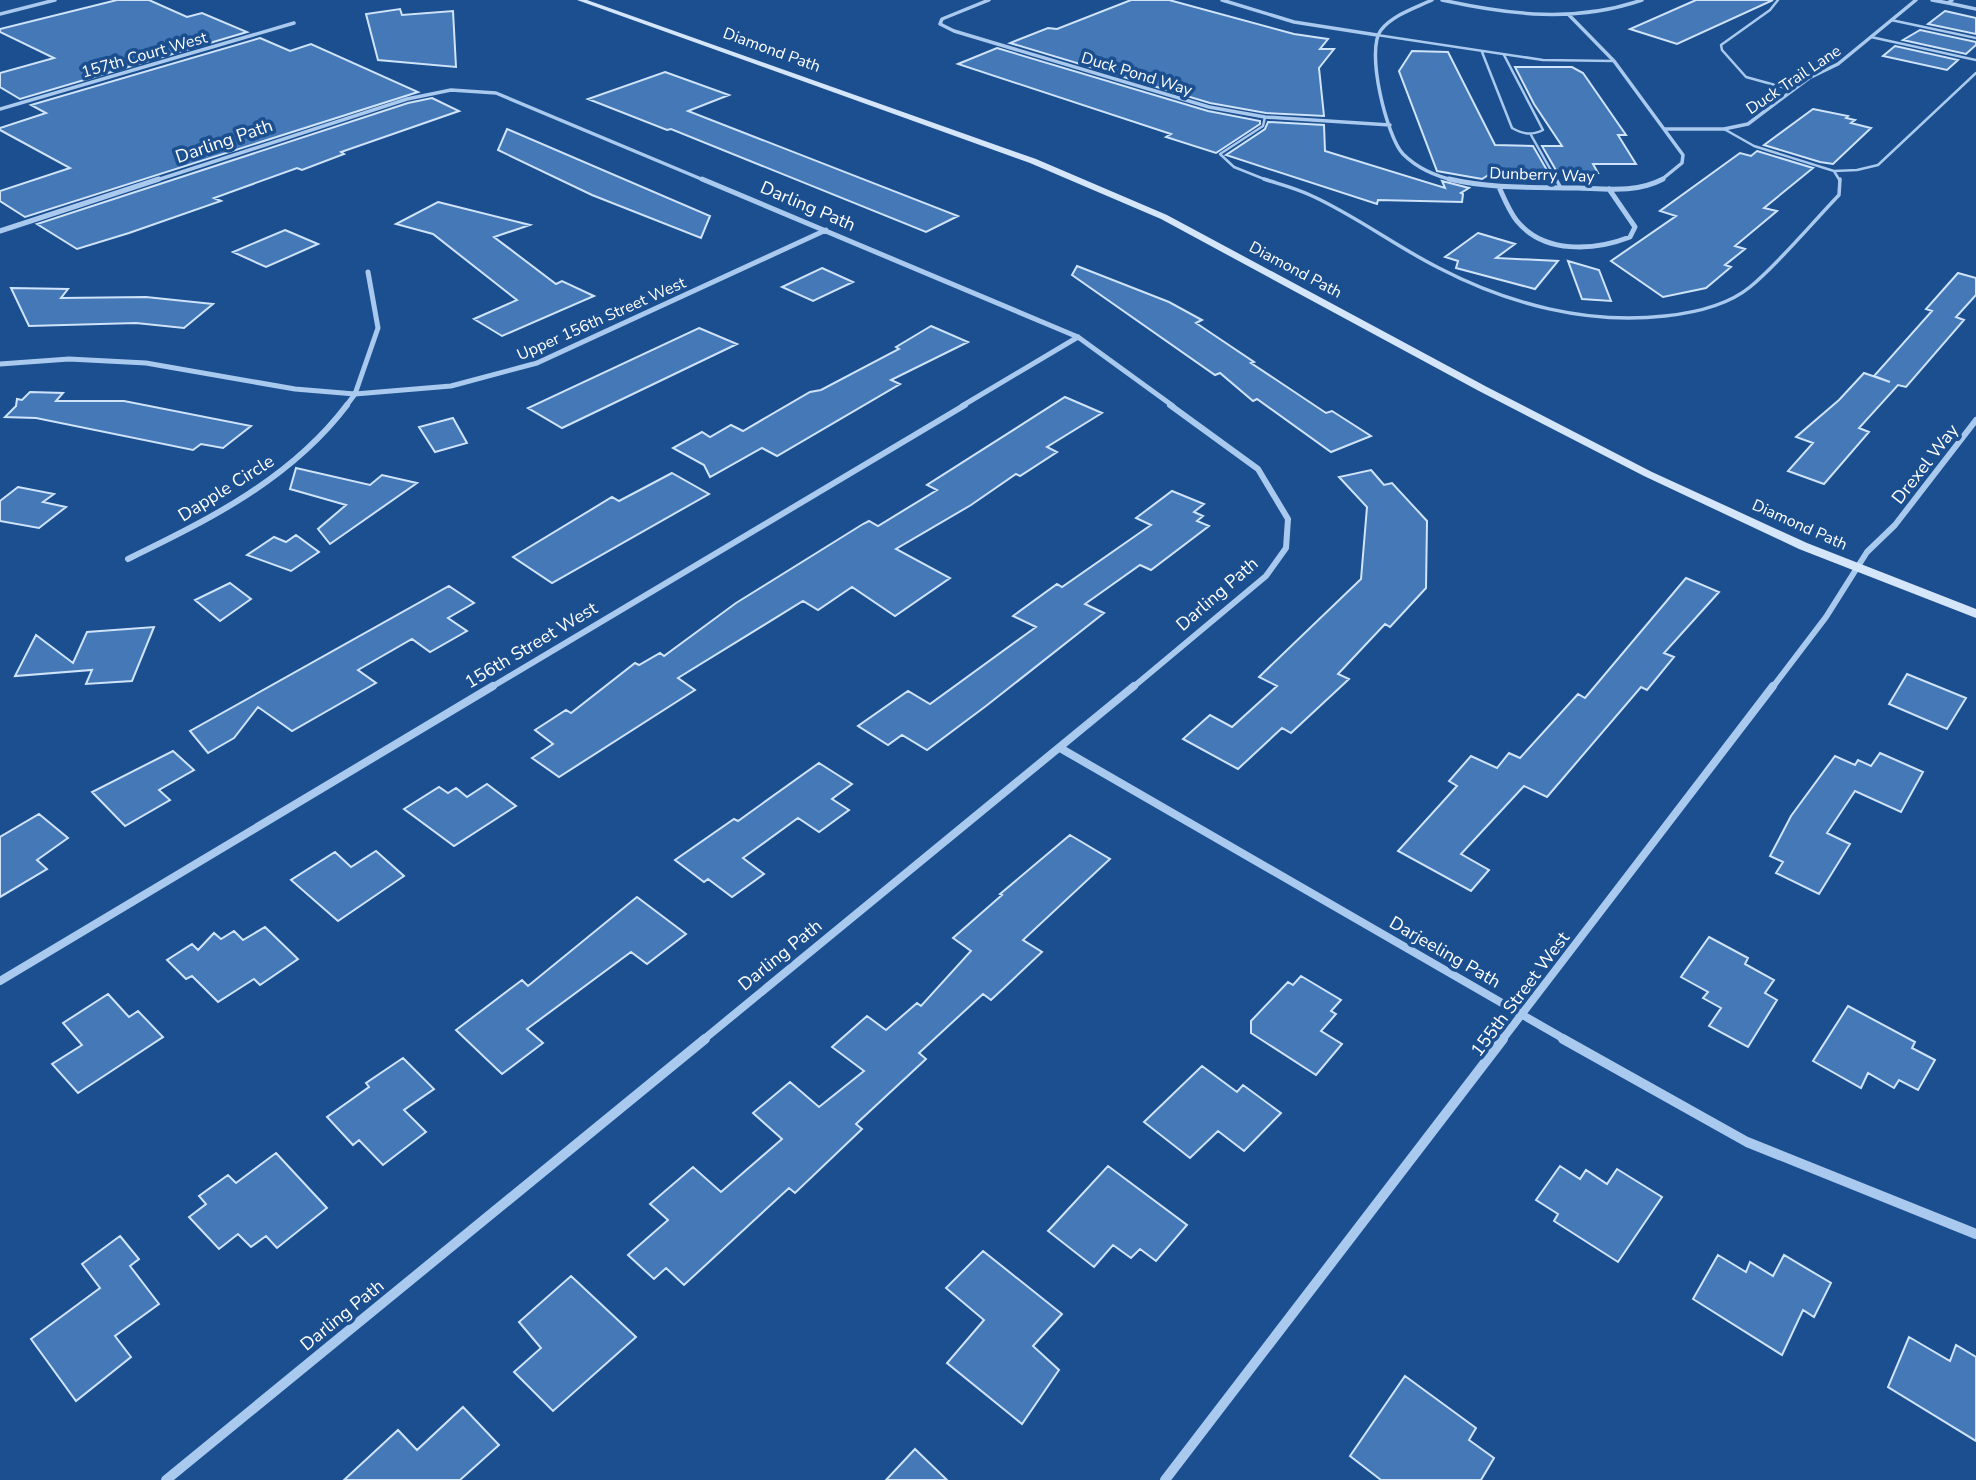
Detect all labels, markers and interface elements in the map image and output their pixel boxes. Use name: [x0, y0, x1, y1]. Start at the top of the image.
street label: Diamond Path: [720, 22, 823, 78]
street label: 157th Court West: [79, 26, 210, 83]
street label: Duck Trail Lane: [1742, 40, 1845, 120]
street label: Duck Pond Way: [1079, 47, 1196, 101]
street label: Darling Path: [172, 113, 276, 169]
street label: Dunberry Way: [1489, 162, 1596, 188]
street label: Darling Path: [757, 175, 859, 237]
street label: Diamond Path: [1245, 236, 1346, 304]
street label: Upper 156th Street West: [514, 272, 690, 366]
street label: Drexel Way: [1886, 418, 1964, 509]
street label: Dapple Circle: [173, 449, 279, 527]
street label: Diamond Path: [1748, 494, 1851, 556]
street label: Darling Path: [1171, 552, 1263, 636]
street label: 156th Street West: [460, 596, 602, 694]
street label: Darjeeling Path: [1385, 910, 1505, 994]
street label: Darling Path: [733, 914, 827, 996]
street label: 155th Street West: [1465, 926, 1575, 1061]
street label: Darling Path: [295, 1274, 389, 1356]

